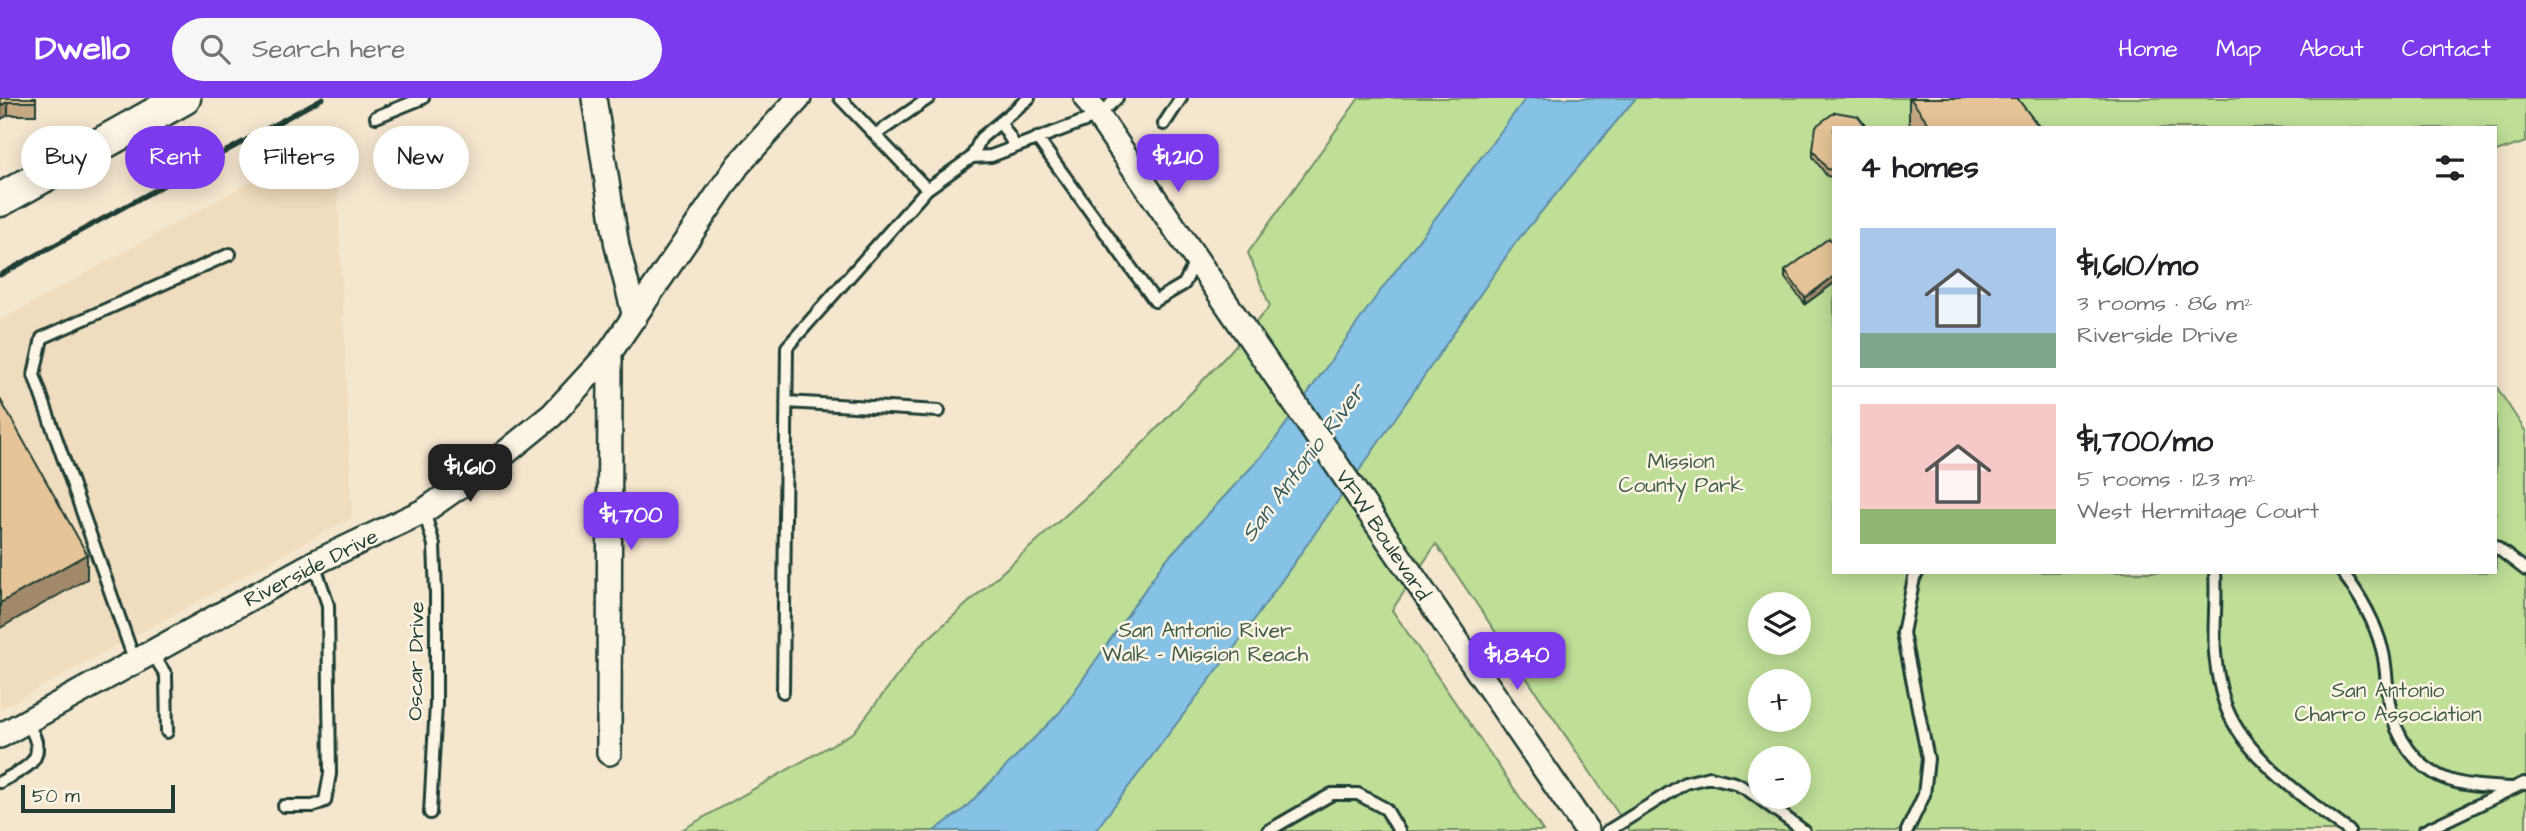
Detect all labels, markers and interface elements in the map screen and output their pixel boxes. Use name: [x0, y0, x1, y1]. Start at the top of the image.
search box: [172, 18, 662, 81]
text: Dwello: [35, 26, 130, 72]
icon: search: [196, 30, 234, 68]
text: Search here: [252, 31, 405, 67]
text: Home: [2118, 32, 2178, 66]
text: Map: [2216, 32, 2261, 66]
text: About: [2299, 32, 2364, 66]
text: Contact: [2402, 32, 2491, 66]
chip: Buy: [21, 126, 111, 189]
chip: Rent: [125, 126, 225, 189]
chip: Filters: [239, 126, 359, 189]
chip: New: [373, 126, 469, 189]
pin: $1,210: [1121, 134, 1235, 194]
text: $1,210: [1153, 141, 1203, 173]
text: 4 homes: [1860, 147, 1979, 189]
icon: filters: [2431, 149, 2469, 187]
text: $1,610/mo: [2077, 245, 2198, 287]
icon: home: [1916, 256, 2000, 340]
text: 3 rooms · 86 m²: [2077, 287, 2253, 319]
text: Riverside Drive: [2077, 319, 2238, 351]
water label: San Antonio River: [1233, 376, 1374, 548]
text: $1,700/mo: [2077, 421, 2213, 463]
icon: home: [1916, 432, 2000, 516]
pin: $1,610: [413, 444, 527, 504]
park label: Mission County Park: [1619, 447, 1744, 502]
text: $1,610: [444, 451, 496, 483]
text: 5 rooms · 123 m²: [2077, 463, 2256, 495]
street label: VFW Boulevard: [1329, 464, 1438, 606]
pin: $1,700: [574, 492, 688, 552]
text: West Hermitage Court: [2077, 495, 2319, 527]
text: $1,700: [599, 499, 663, 531]
street label: Riverside Drive: [239, 522, 383, 614]
map controls: [1748, 592, 1811, 809]
button: layers: [1748, 592, 1811, 655]
street label: Oscar Drive: [400, 601, 432, 721]
park label: San Antonio River Walk - Mission Reach: [1102, 616, 1309, 669]
pin: $1,840: [1460, 632, 1574, 692]
text: $1,840: [1485, 639, 1549, 671]
button: +: [1748, 669, 1811, 732]
park label: San Antonio Charro Association: [2295, 676, 2481, 729]
button: −: [1748, 746, 1811, 809]
scale bar: [21, 782, 175, 814]
text: 50 m: [32, 783, 80, 810]

